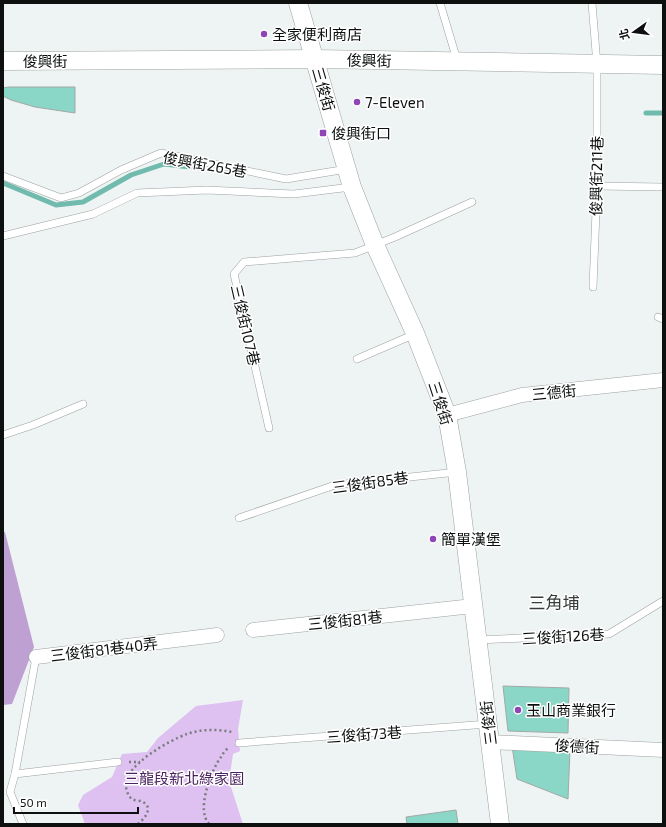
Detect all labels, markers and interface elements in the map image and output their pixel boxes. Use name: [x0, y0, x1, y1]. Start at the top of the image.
north arrow: [614, 12, 654, 52]
place label: 全家便利商店: [272, 25, 362, 43]
text: 北: [616, 28, 631, 41]
marker: 全家便利商店: [259, 29, 269, 39]
street label: 俊興街: [346, 51, 392, 69]
street label: 俊興街: [22, 52, 68, 70]
street label: 三俊街: [309, 65, 339, 113]
place label: 7-Eleven: [365, 93, 425, 111]
marker: 7-Eleven: [352, 97, 362, 107]
place label: 俊興街口: [331, 124, 391, 142]
marker: 俊興街口: [318, 128, 328, 138]
street label: 俊興街211巷: [586, 136, 606, 216]
street label: 俊興街265巷: [162, 148, 248, 180]
street label: 三俊街107巷: [228, 283, 264, 367]
street label: 三俊街: [425, 379, 457, 427]
street label: 三德街: [531, 381, 577, 403]
street label: 三俊街85巷: [331, 468, 409, 496]
place label: 簡單漢堡: [441, 530, 501, 548]
marker: 簡單漢堡: [428, 534, 438, 544]
district label: 三角埔: [529, 592, 580, 612]
street label: 三俊街81巷: [307, 607, 383, 633]
street label: 三俊街126巷: [521, 625, 605, 647]
street label: 三俊街81巷40弄: [49, 633, 159, 665]
street label: 三俊街: [476, 700, 500, 746]
place label: 玉山商業銀行: [526, 701, 616, 719]
marker: 玉山商業銀行: [513, 705, 523, 715]
street label: 三俊街73巷: [325, 722, 403, 746]
street label: 俊德街: [554, 736, 600, 756]
park label: 三龍段新北綠家園: [124, 769, 244, 787]
scale bar: [14, 789, 138, 815]
text: 50 m: [20, 795, 47, 809]

